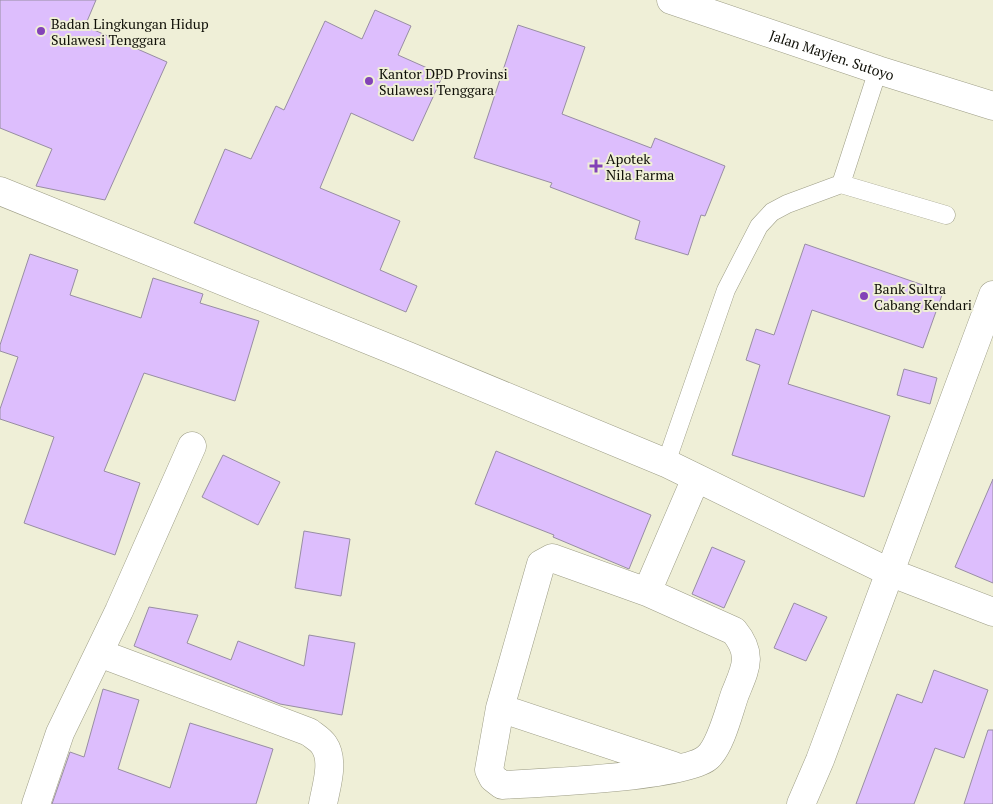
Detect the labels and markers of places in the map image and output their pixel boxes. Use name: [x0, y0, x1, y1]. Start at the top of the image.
place label: Badan Lingkungan Hidup Sulawesi Tenggara: [51, 14, 209, 49]
marker: Badan Lingkungan Hidup Sulawesi Tenggara: [35, 25, 47, 37]
place label: Kantor DPD Provinsi Sulawesi Tenggara: [379, 64, 508, 99]
marker: Kantor DPD Provinsi Sulawesi Tenggara: [363, 75, 375, 87]
place label: Apotek Nila Farma: [606, 149, 674, 184]
marker: Apotek Nila Farma: [590, 160, 602, 172]
place label: Bank Sultra Cabang Kendari: [874, 279, 972, 314]
marker: Bank Sultra Cabang Kendari: [858, 290, 870, 302]

